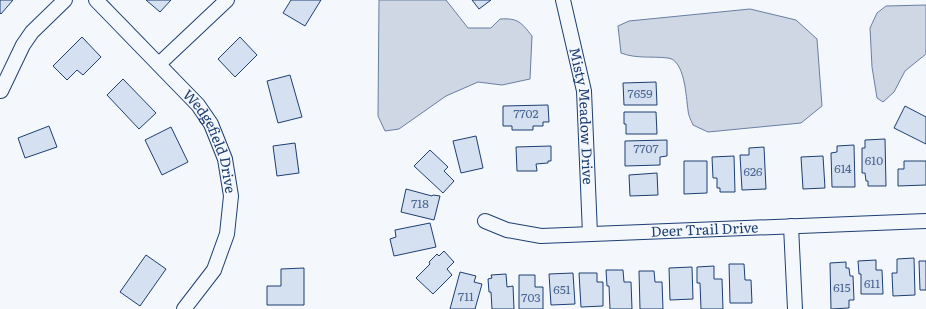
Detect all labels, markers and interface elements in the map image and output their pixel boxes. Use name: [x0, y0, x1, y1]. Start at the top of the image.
street label: Misty Meadow Drive: [565, 45, 599, 185]
street label: Wedgefield Drive: [179, 84, 241, 195]
house number: 7659: [628, 84, 652, 102]
house number: 7702: [513, 104, 539, 122]
house number: 7707: [633, 139, 659, 157]
house number: 610: [865, 151, 883, 169]
house number: 614: [834, 159, 852, 177]
house number: 626: [744, 162, 763, 180]
house number: 718: [411, 194, 429, 212]
street label: Deer Trail Drive: [650, 217, 759, 241]
house number: 611: [864, 274, 880, 292]
house number: 615: [833, 278, 851, 296]
house number: 651: [553, 280, 571, 298]
house number: 711: [458, 287, 474, 305]
house number: 703: [521, 288, 541, 306]

